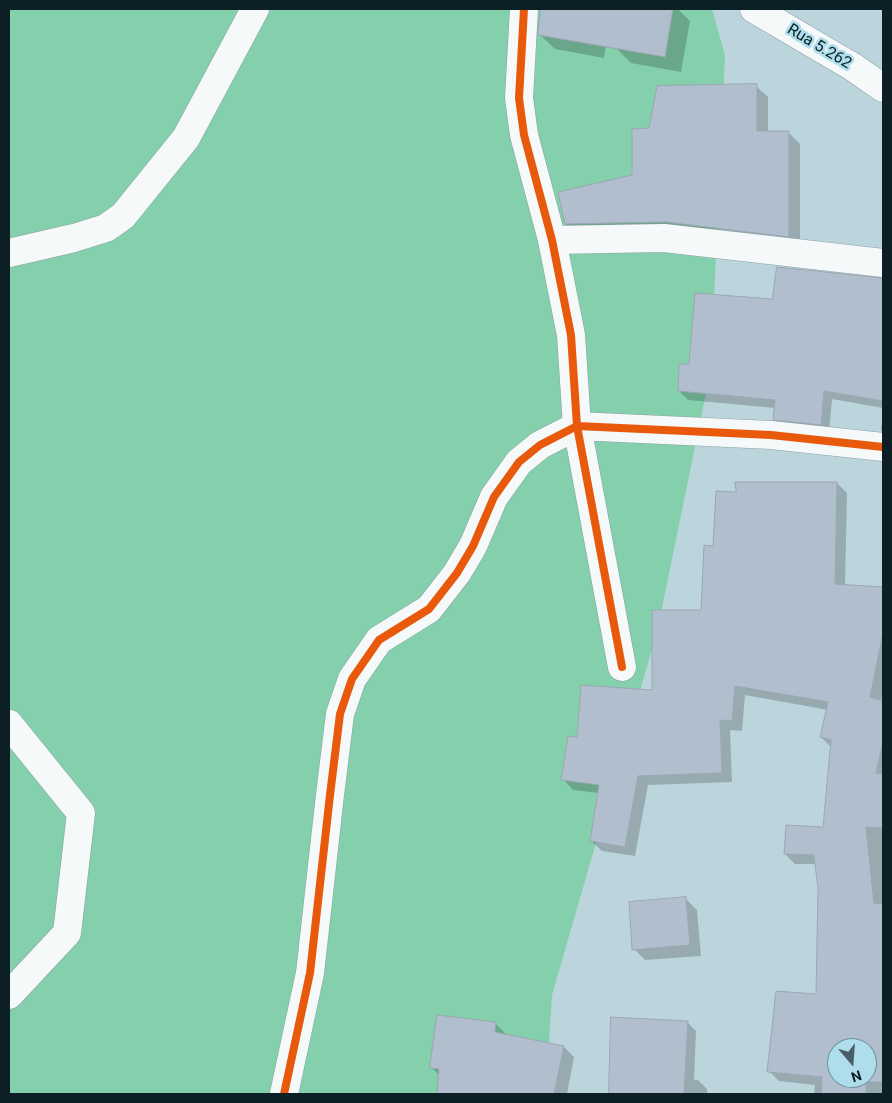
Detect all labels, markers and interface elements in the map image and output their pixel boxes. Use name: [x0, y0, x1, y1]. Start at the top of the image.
street label: Rua 5.262: [783, 20, 855, 74]
north arrow: [827, 1038, 877, 1088]
text: N: [849, 1067, 864, 1085]

